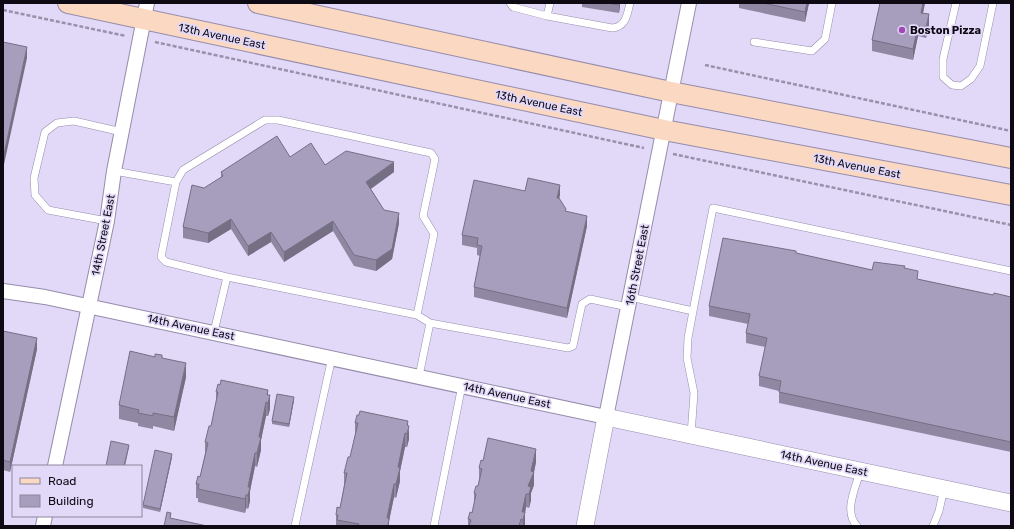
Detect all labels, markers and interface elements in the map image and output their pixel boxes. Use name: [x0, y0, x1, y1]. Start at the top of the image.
street label: 13th Avenue East: [177, 21, 267, 52]
place label: Boston Pizza: [910, 24, 981, 37]
marker: Boston Pizza: [897, 25, 907, 35]
street label: 13th Avenue East: [494, 88, 584, 119]
street label: 13th Avenue East: [812, 152, 902, 181]
street label: 14th Street East: [89, 193, 118, 277]
street label: 16th Street East: [623, 223, 652, 307]
street label: 14th Avenue East: [146, 312, 236, 343]
street label: 14th Avenue East: [462, 380, 552, 411]
street label: 14th Avenue East: [779, 448, 869, 479]
legend: [12, 465, 142, 517]
text: Road: [48, 474, 76, 488]
text: Building: [48, 494, 94, 508]

